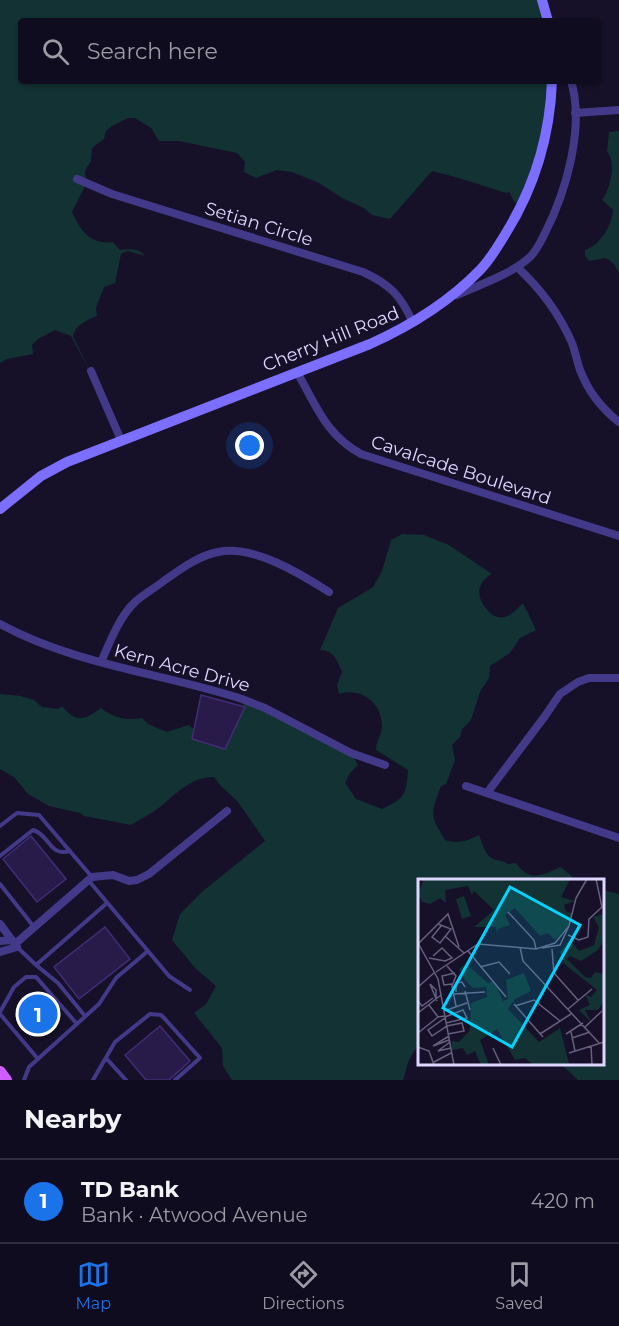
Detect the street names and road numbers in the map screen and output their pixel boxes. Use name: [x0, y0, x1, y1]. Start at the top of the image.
street label: Setian Circle: [202, 197, 316, 251]
street label: Cherry Hill Road: [259, 302, 403, 376]
street label: Cavalcade Boulevard: [368, 430, 554, 510]
street label: Kern Acre Drive: [112, 639, 253, 697]

